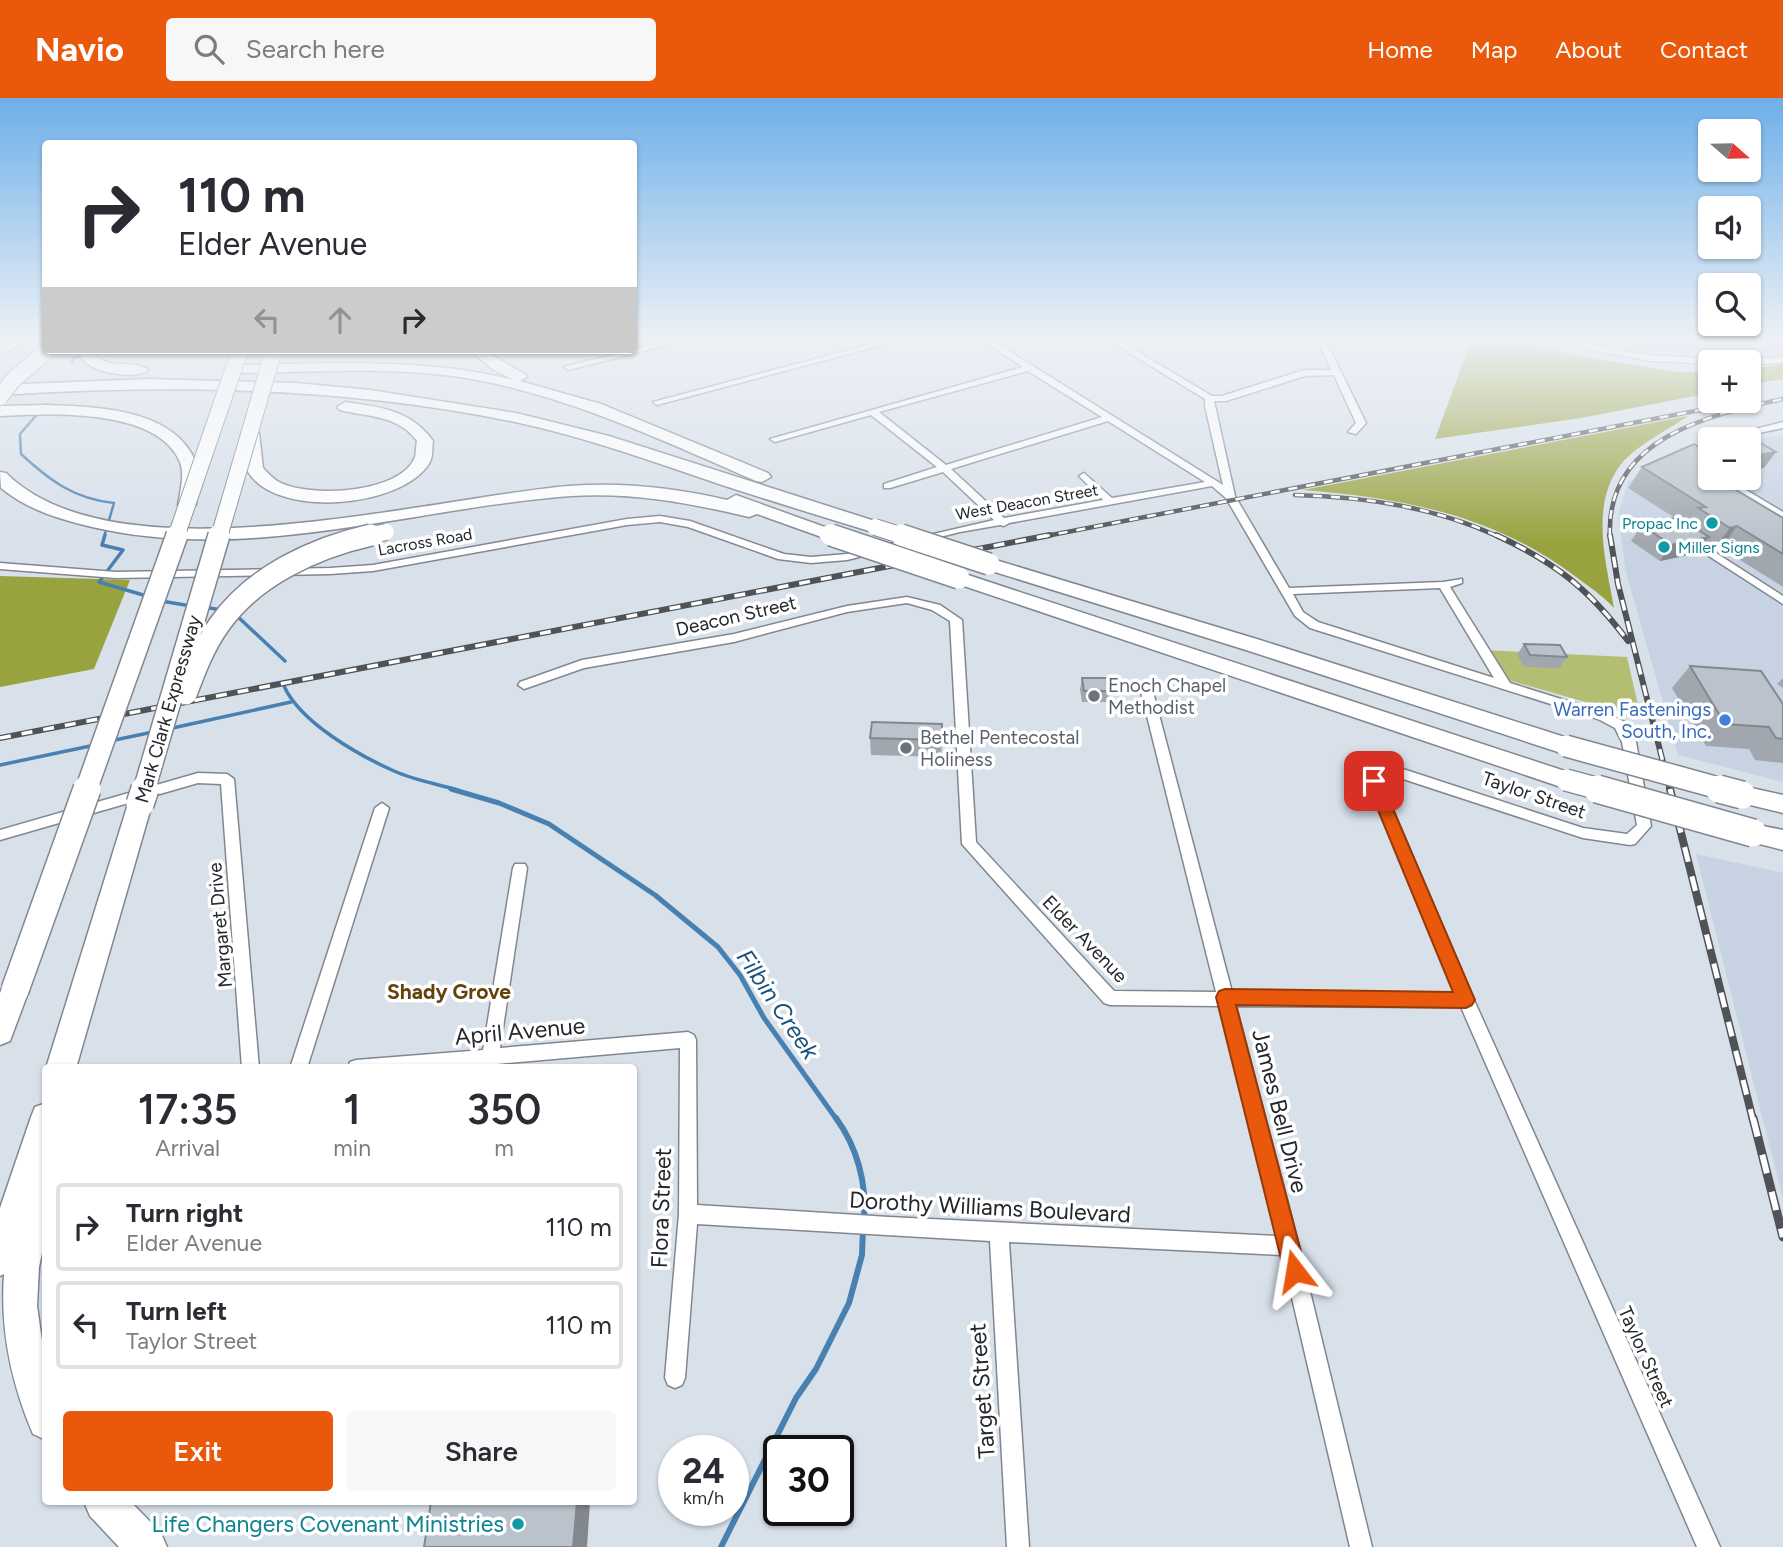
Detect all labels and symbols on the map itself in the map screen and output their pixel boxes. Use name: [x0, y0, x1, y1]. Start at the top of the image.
north arrow: [1698, 119, 1760, 182]
street label: West Deacon Street: [954, 480, 1100, 524]
place label: Propac Inc: [1622, 514, 1698, 533]
marker: Propac Inc: [1704, 515, 1720, 531]
street label: Lacross Road: [376, 524, 474, 560]
place label: Miller Signs: [1678, 538, 1760, 557]
marker: Miller Signs: [1656, 539, 1672, 555]
street label: Deacon Street: [674, 591, 798, 641]
street label: Mark Clark Expressway: [130, 612, 206, 806]
place label: Enoch Chapel Methodist: [1108, 674, 1226, 719]
marker: Enoch Chapel Methodist: [1086, 688, 1102, 704]
place label: Warren Fastenings South, Inc.: [1553, 698, 1711, 743]
marker: Warren Fastenings South, Inc.: [1717, 712, 1733, 728]
place label: Bethel Pentecostal Holiness: [920, 726, 1079, 771]
marker: Bethel Pentecostal Holiness: [898, 740, 914, 756]
pin: [1344, 751, 1404, 811]
street label: Taylor Street: [1479, 766, 1589, 824]
street label: Margaret Drive: [203, 861, 237, 989]
street label: Elder Avenue: [1038, 891, 1132, 987]
water label: Filbin Creek: [731, 944, 826, 1066]
district label: Shady Grove: [387, 979, 511, 1004]
street label: April Avenue: [454, 1011, 586, 1051]
street label: James Bell Drive: [1246, 1026, 1314, 1196]
street label: Flora Street: [645, 1147, 677, 1269]
street label: Dorothy Williams Boulevard: [848, 1186, 1132, 1228]
position arrow: [1258, 1234, 1332, 1308]
street label: Taylor Street: [1613, 1303, 1679, 1411]
street label: Target Street: [963, 1322, 1001, 1460]
speed limit sign: 30: [763, 1435, 854, 1526]
place label: Life Changers Covenant Ministries: [151, 1510, 504, 1538]
marker: Life Changers Covenant Ministries: [510, 1516, 526, 1532]

